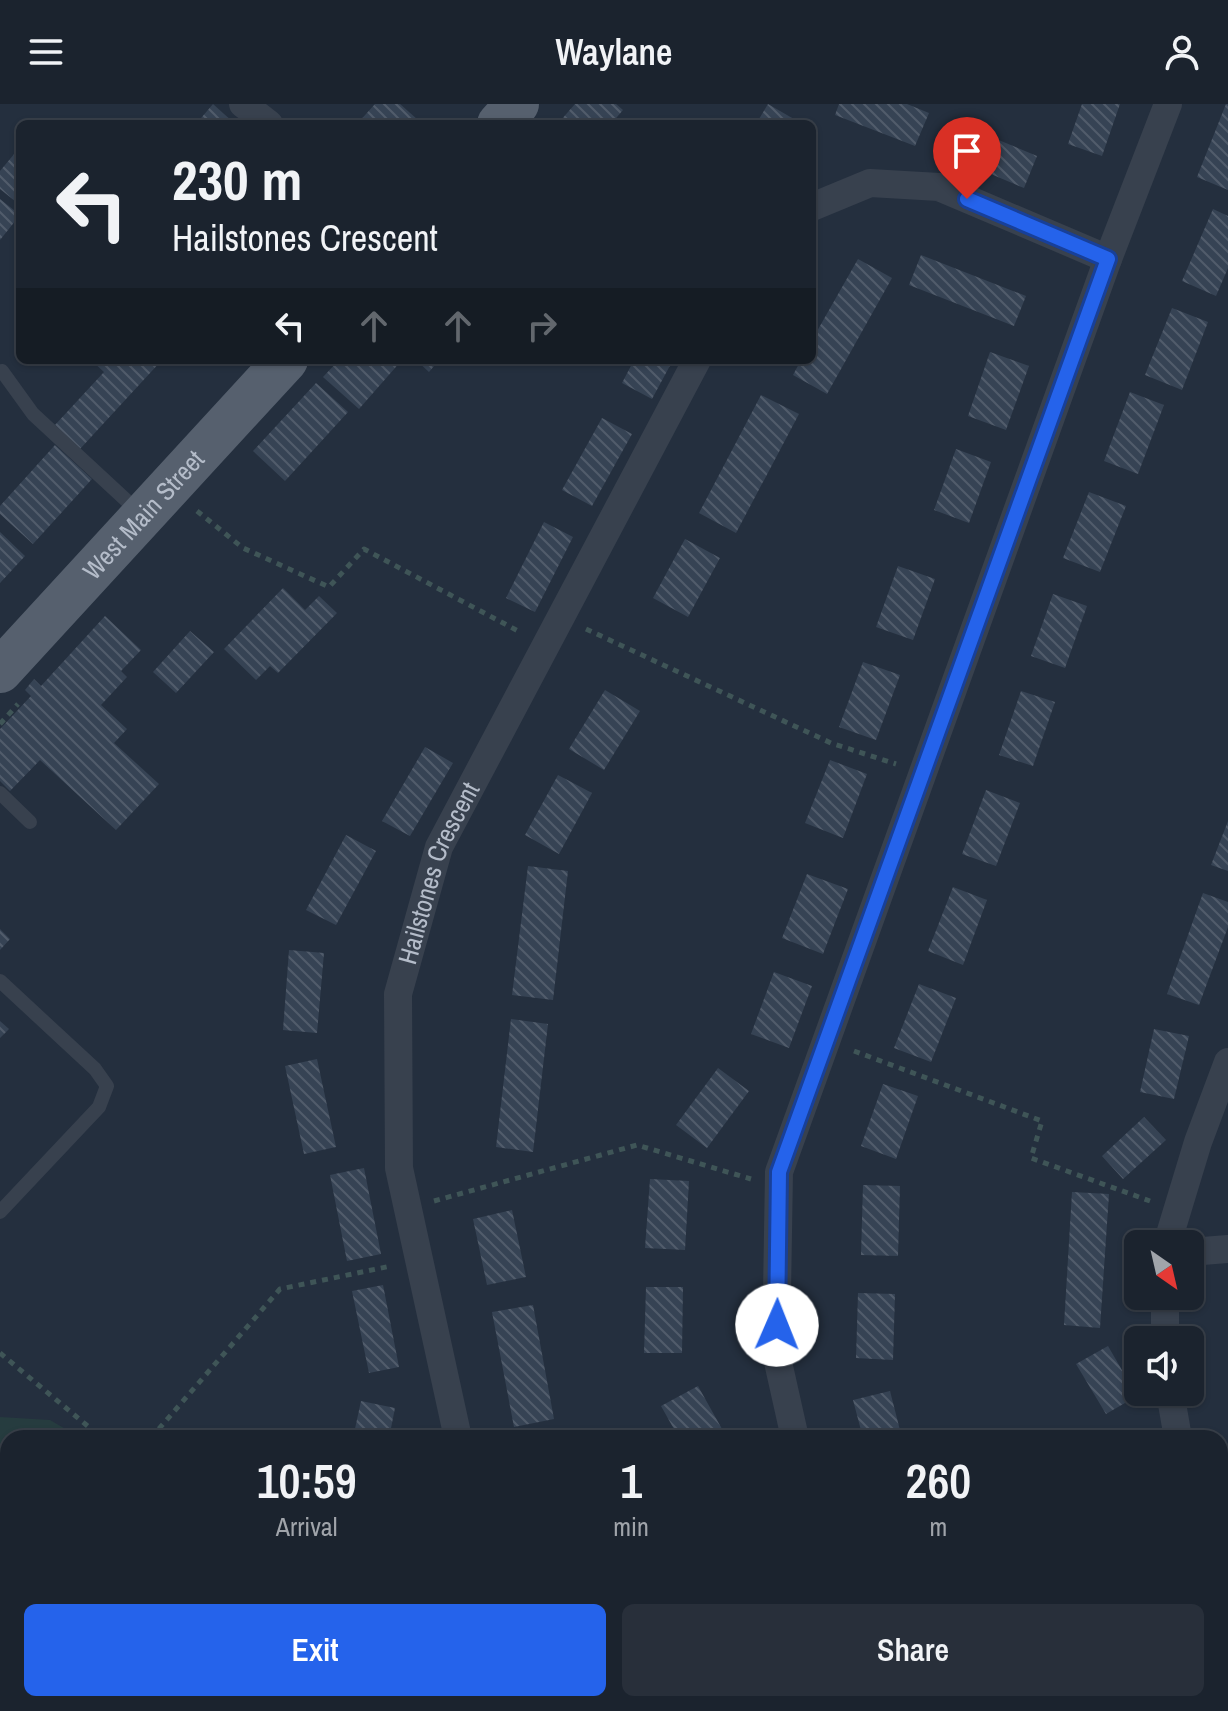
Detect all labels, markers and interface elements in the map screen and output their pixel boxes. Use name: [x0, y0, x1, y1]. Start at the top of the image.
text: Waylane: [555, 28, 673, 76]
icon: menu: [24, 30, 68, 74]
icon: person: [1160, 30, 1204, 74]
pin: [933, 117, 1001, 199]
icon: arrive: [945, 129, 989, 173]
text: 230 m: [172, 142, 302, 217]
icon: left: [40, 152, 144, 256]
text: Hailstones Crescent: [172, 214, 438, 262]
icon: left: [268, 304, 312, 348]
icon: ahead: [352, 304, 396, 348]
icon: ahead: [436, 304, 480, 348]
icon: right: [520, 304, 564, 348]
street label: West Main Street: [75, 442, 212, 587]
street label: Hailstones Crescent: [389, 776, 487, 968]
north arrow: [1124, 1230, 1204, 1310]
map controls: [1124, 1230, 1204, 1406]
position arrow: [735, 1283, 819, 1367]
button: sound: [1124, 1326, 1204, 1406]
text: 10:59: [257, 1448, 357, 1513]
text: 1: [620, 1448, 642, 1513]
text: 260: [906, 1448, 971, 1513]
text: Arrival: [276, 1509, 337, 1544]
text: min: [613, 1509, 649, 1544]
text: m: [930, 1509, 947, 1544]
button: Exit: [24, 1604, 606, 1696]
button: Share: [622, 1604, 1204, 1696]

